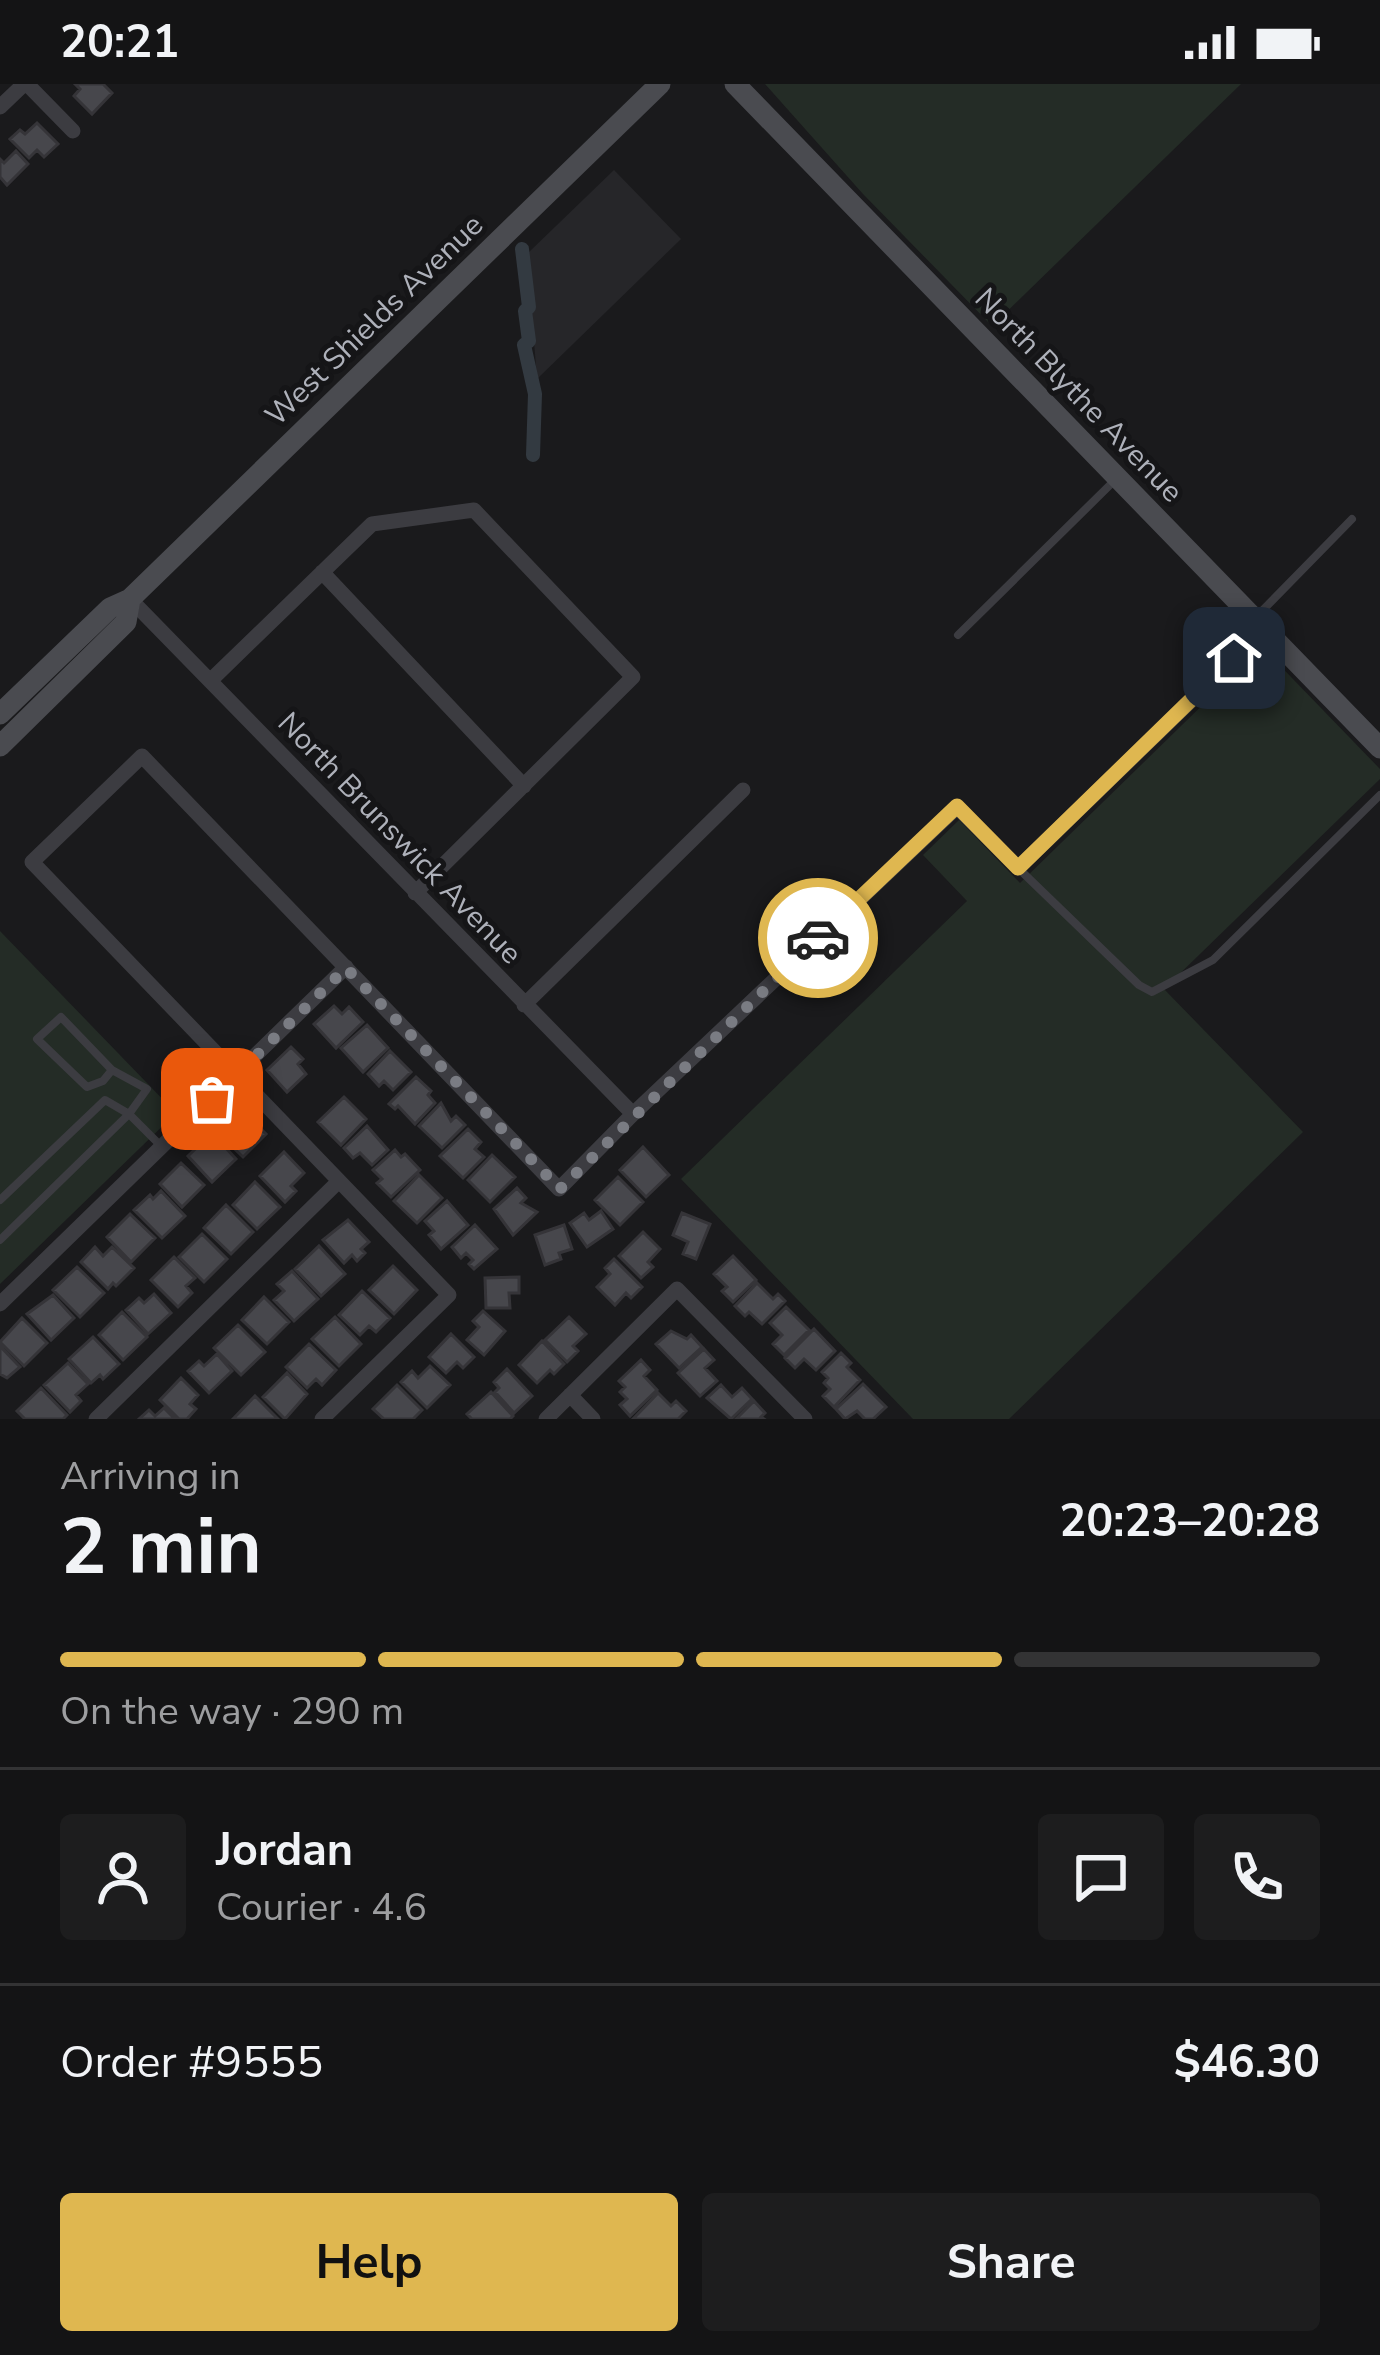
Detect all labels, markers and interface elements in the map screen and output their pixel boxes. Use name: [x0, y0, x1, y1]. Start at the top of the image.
text: 20:21: [60, 12, 179, 73]
street label: West Shields Avenue: [256, 205, 492, 435]
street label: North Blythe Avenue: [965, 279, 1192, 512]
pin: [1183, 607, 1285, 709]
icon: home: [1201, 625, 1267, 691]
street label: North Brunswick Avenue: [268, 703, 531, 973]
courier: [758, 878, 878, 998]
icon: car: [785, 905, 851, 971]
pin: [161, 1048, 263, 1150]
icon: bag: [179, 1066, 245, 1132]
text: Arriving in: [60, 1450, 241, 1503]
text: 20:23–20:28: [1059, 1491, 1320, 1552]
text: 2 min: [60, 1494, 262, 1601]
text: On the way · 290 m: [60, 1685, 404, 1738]
button: person: [60, 1814, 186, 1940]
button: chat: [1038, 1814, 1164, 1940]
button: phone: [1194, 1814, 1320, 1940]
text: Jordan: [216, 1820, 353, 1881]
text: Courier · 4.6: [216, 1881, 427, 1934]
text: Order #9555: [60, 2032, 323, 2093]
text: $46.30: [1174, 2032, 1320, 2093]
button: Help: [60, 2193, 678, 2331]
button: Share: [702, 2193, 1320, 2331]

